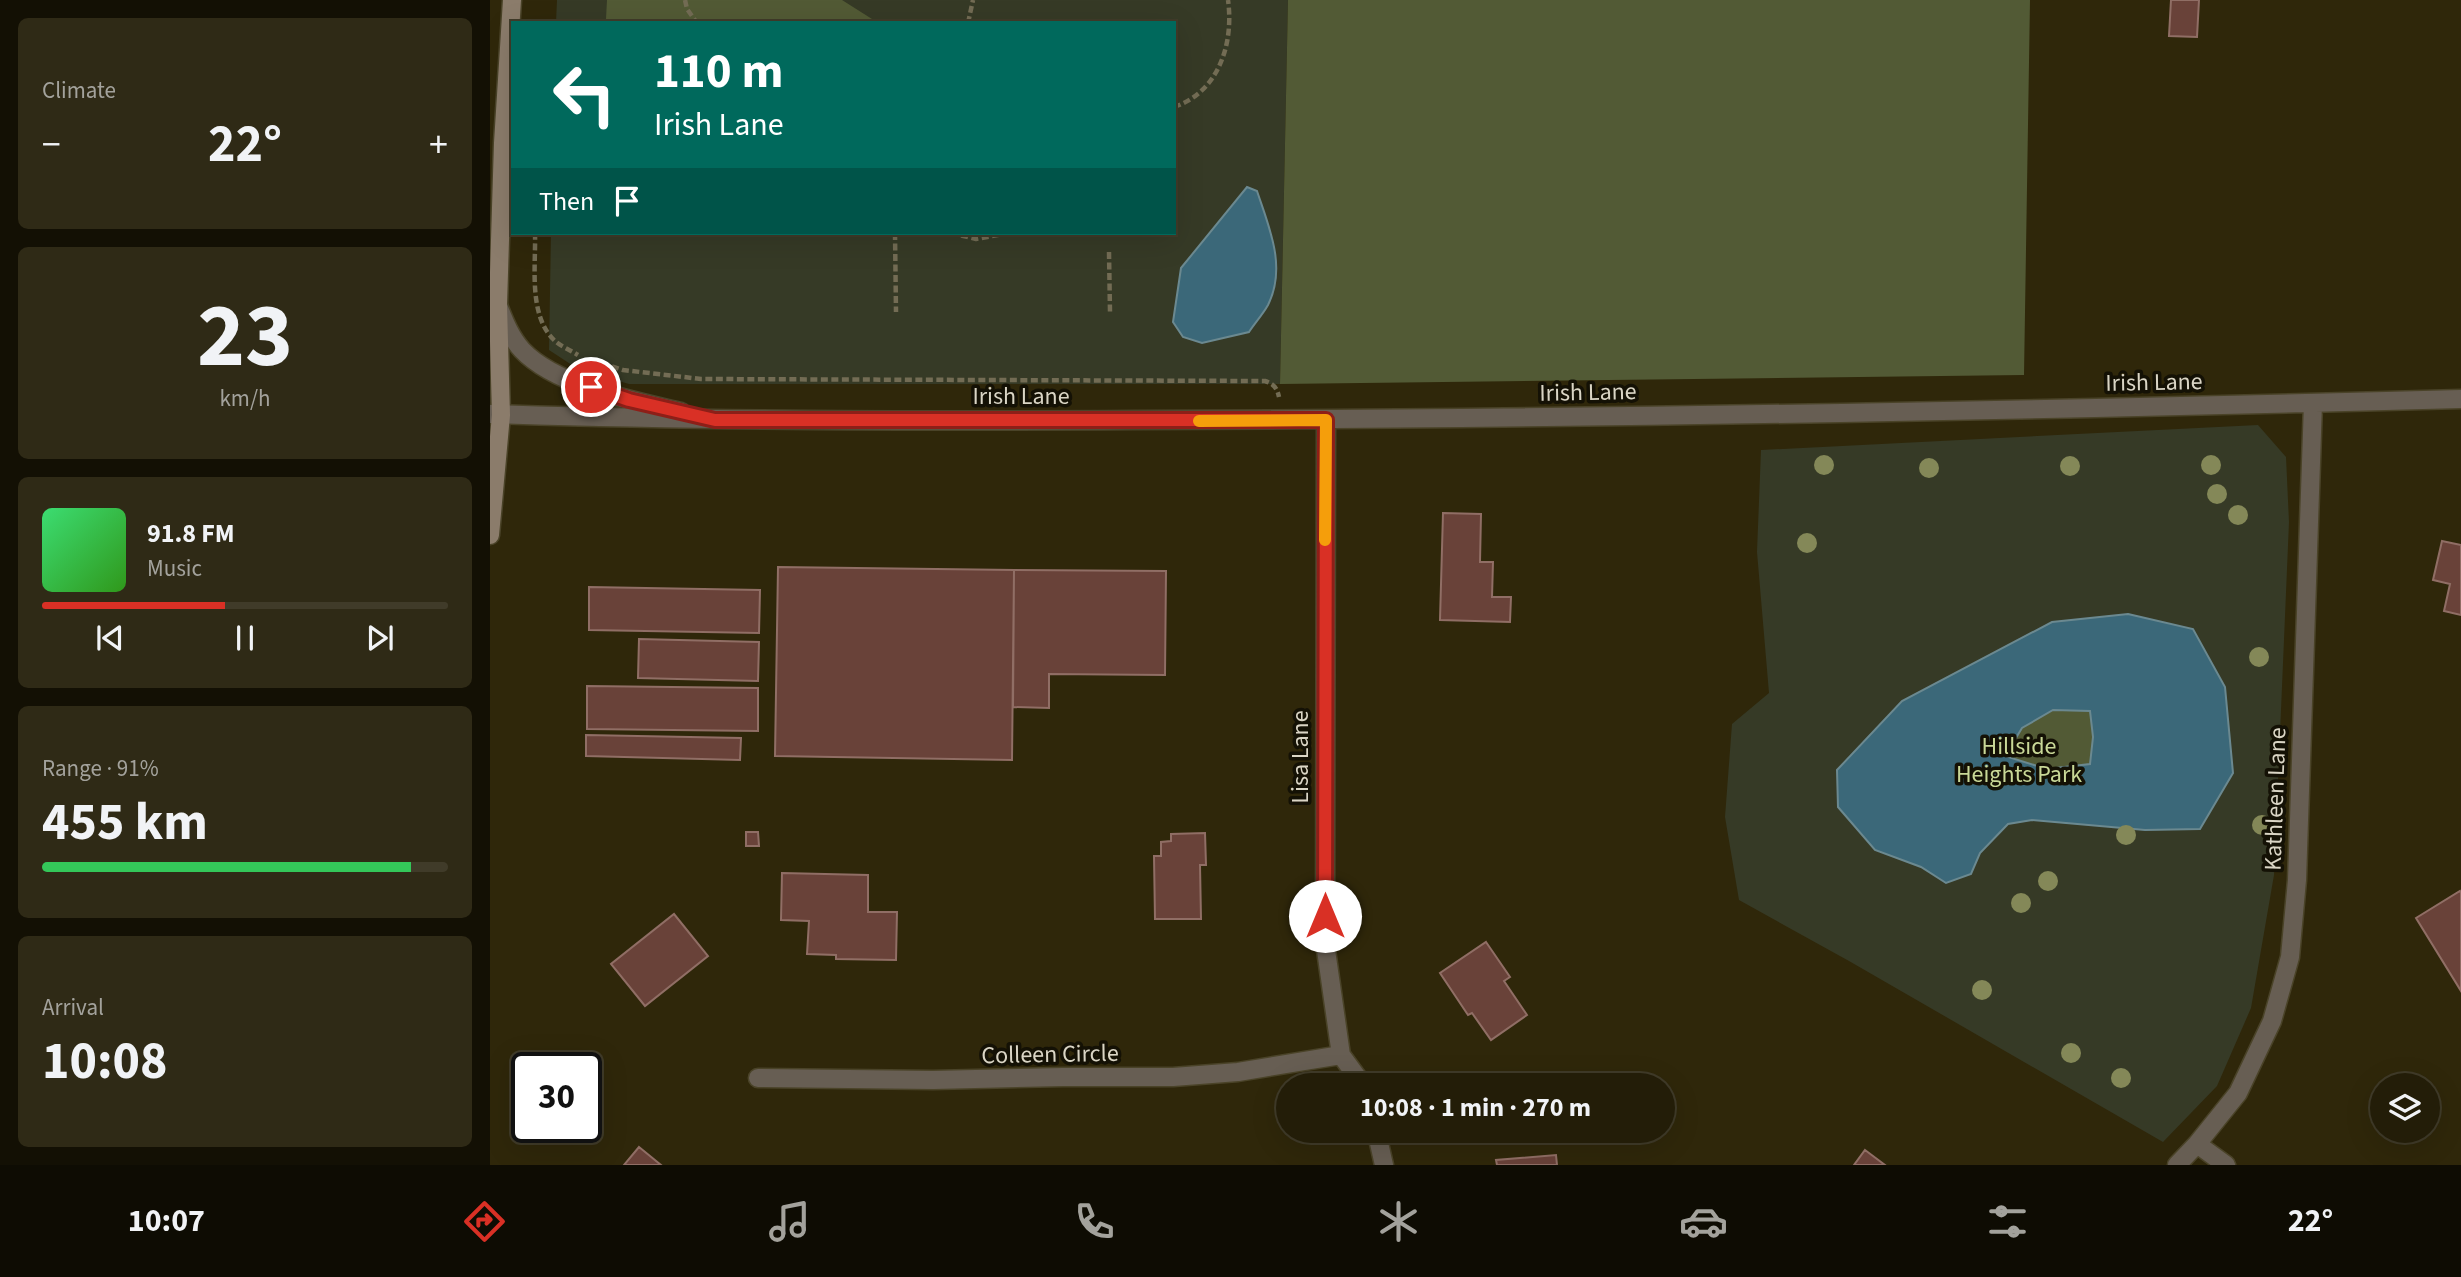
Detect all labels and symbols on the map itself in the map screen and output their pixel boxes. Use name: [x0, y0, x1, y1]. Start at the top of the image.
pin: [561, 357, 621, 417]
street label: Irish Lane: [2105, 364, 2203, 401]
street label: Irish Lane: [1539, 374, 1637, 411]
street label: Irish Lane: [972, 379, 1070, 414]
street label: Lisa Lane: [1283, 710, 1318, 804]
street label: Kathleen Lane: [2256, 727, 2295, 871]
park label: Hillside Heights Park: [1956, 729, 2082, 792]
position arrow: [1288, 879, 1362, 953]
street label: Colleen Circle: [981, 1036, 1119, 1073]
speed limit sign: 30: [511, 1052, 602, 1143]

